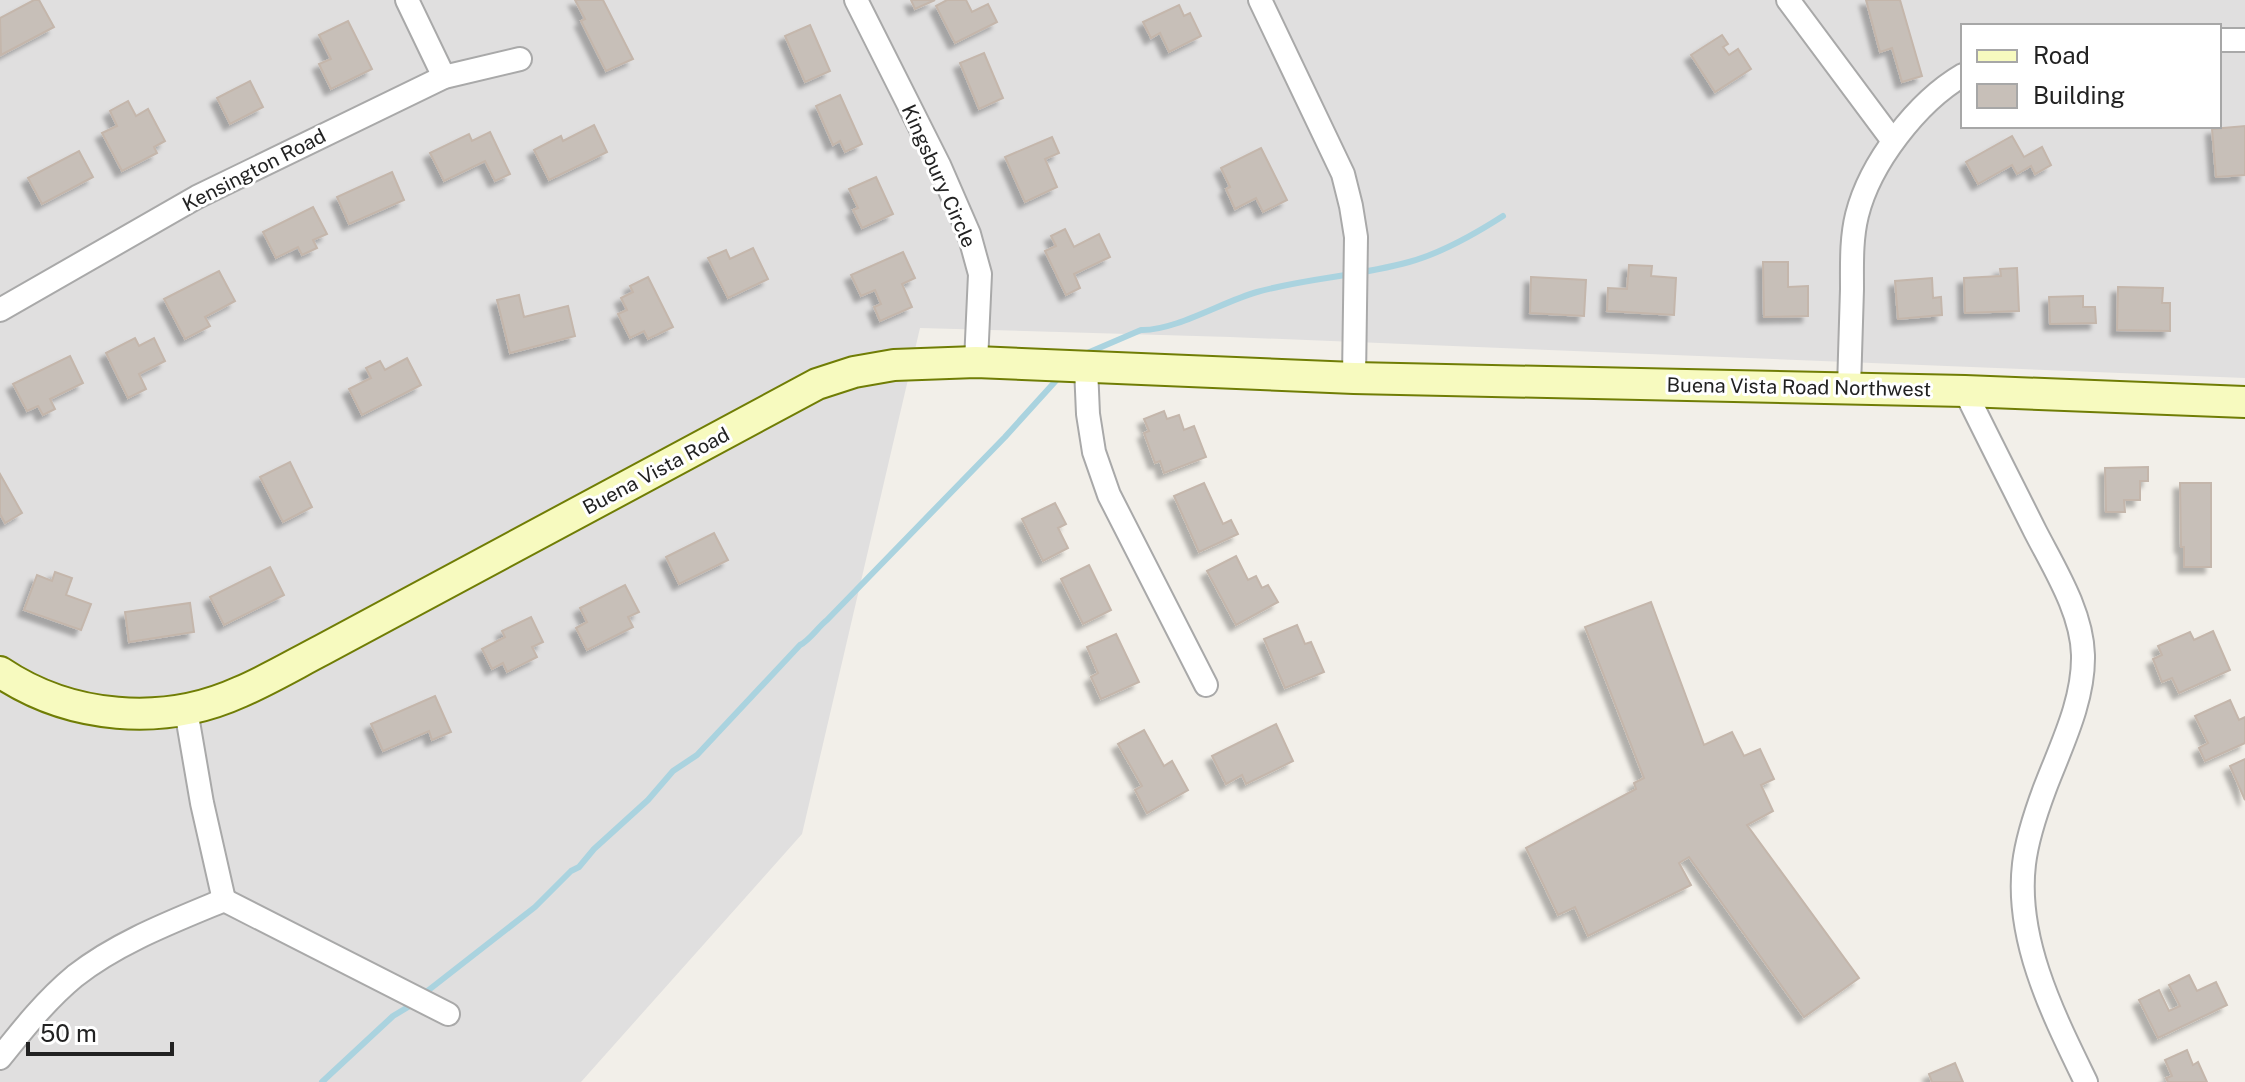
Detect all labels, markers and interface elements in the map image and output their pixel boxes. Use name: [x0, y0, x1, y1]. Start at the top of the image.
legend: [1961, 24, 2221, 128]
text: Road: [2033, 41, 2090, 69]
text: Building: [2033, 81, 2125, 109]
street label: Kingsbury Circle: [897, 101, 981, 251]
street label: Kensington Road: [178, 124, 330, 216]
street label: Buena Vista Road Northwest: [1667, 373, 1931, 401]
street label: Buena Vista Road: [579, 422, 733, 520]
scale bar: [28, 1006, 172, 1056]
text: 50 m: [40, 1019, 97, 1047]

